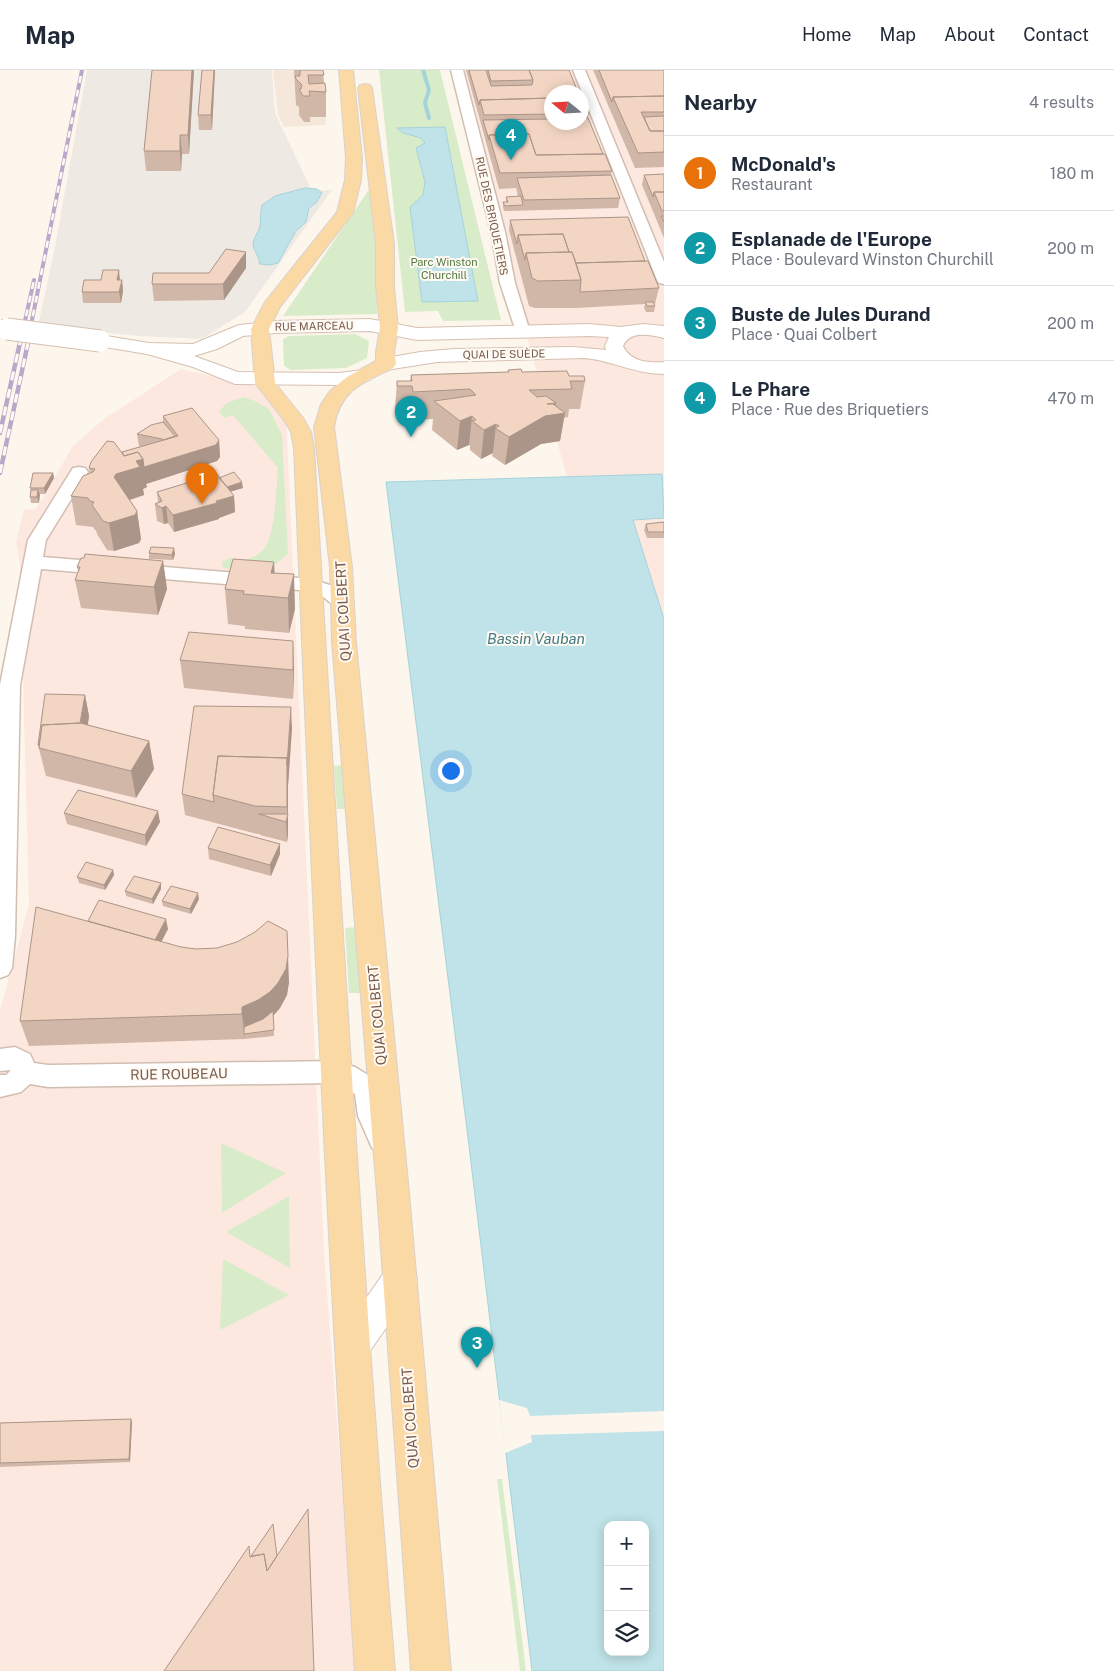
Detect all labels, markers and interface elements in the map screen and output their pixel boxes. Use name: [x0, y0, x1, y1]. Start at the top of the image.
text: Map: [25, 21, 75, 49]
text: Home: [802, 24, 852, 45]
text: Map: [880, 24, 916, 45]
text: About: [944, 24, 995, 45]
text: Contact: [1023, 24, 1089, 45]
north arrow: [544, 85, 589, 130]
text: Nearby: [684, 90, 757, 115]
text: 4 results: [1029, 93, 1094, 112]
pin: 4: [495, 119, 527, 160]
text: McDonald's: [731, 153, 836, 175]
street label: RUE DES BRIQUETIERS: [474, 156, 510, 276]
text: 1: [697, 164, 703, 183]
text: 180 m: [1050, 164, 1094, 183]
text: Restaurant: [731, 175, 813, 194]
text: Esplanade de l'Europe: [731, 228, 932, 250]
text: 2: [695, 239, 705, 258]
text: 200 m: [1047, 239, 1094, 258]
text: Place · Boulevard Winston Churchill: [731, 250, 994, 269]
park label: Parc Winston Churchill: [410, 256, 478, 281]
text: Buste de Jules Durand: [731, 303, 931, 325]
text: 3: [695, 314, 705, 333]
text: 200 m: [1047, 314, 1094, 333]
street label: RUE MARCEAU: [275, 319, 353, 333]
text: Place · Quai Colbert: [731, 325, 877, 344]
street label: QUAI DE SUÈDE: [463, 346, 546, 361]
text: Le Phare: [731, 378, 810, 400]
text: 4: [695, 389, 705, 408]
text: 470 m: [1047, 389, 1094, 408]
pin: 2: [395, 396, 427, 437]
text: Place · Rue des Briquetiers: [731, 400, 929, 419]
pin: 1: [186, 463, 218, 504]
street label: QUAI COLBERT: [332, 560, 354, 662]
water label: Bassin Vauban: [487, 630, 585, 647]
your location: [438, 758, 464, 784]
street label: QUAI COLBERT: [365, 964, 389, 1066]
street label: RUE ROUBEAU: [130, 1065, 228, 1083]
pin: 3: [461, 1327, 493, 1368]
street label: QUAI COLBERT: [399, 1367, 421, 1469]
map controls: [604, 1521, 649, 1656]
button: +: [604, 1521, 649, 1566]
button: −: [604, 1566, 649, 1611]
button: layers: [604, 1611, 649, 1656]

